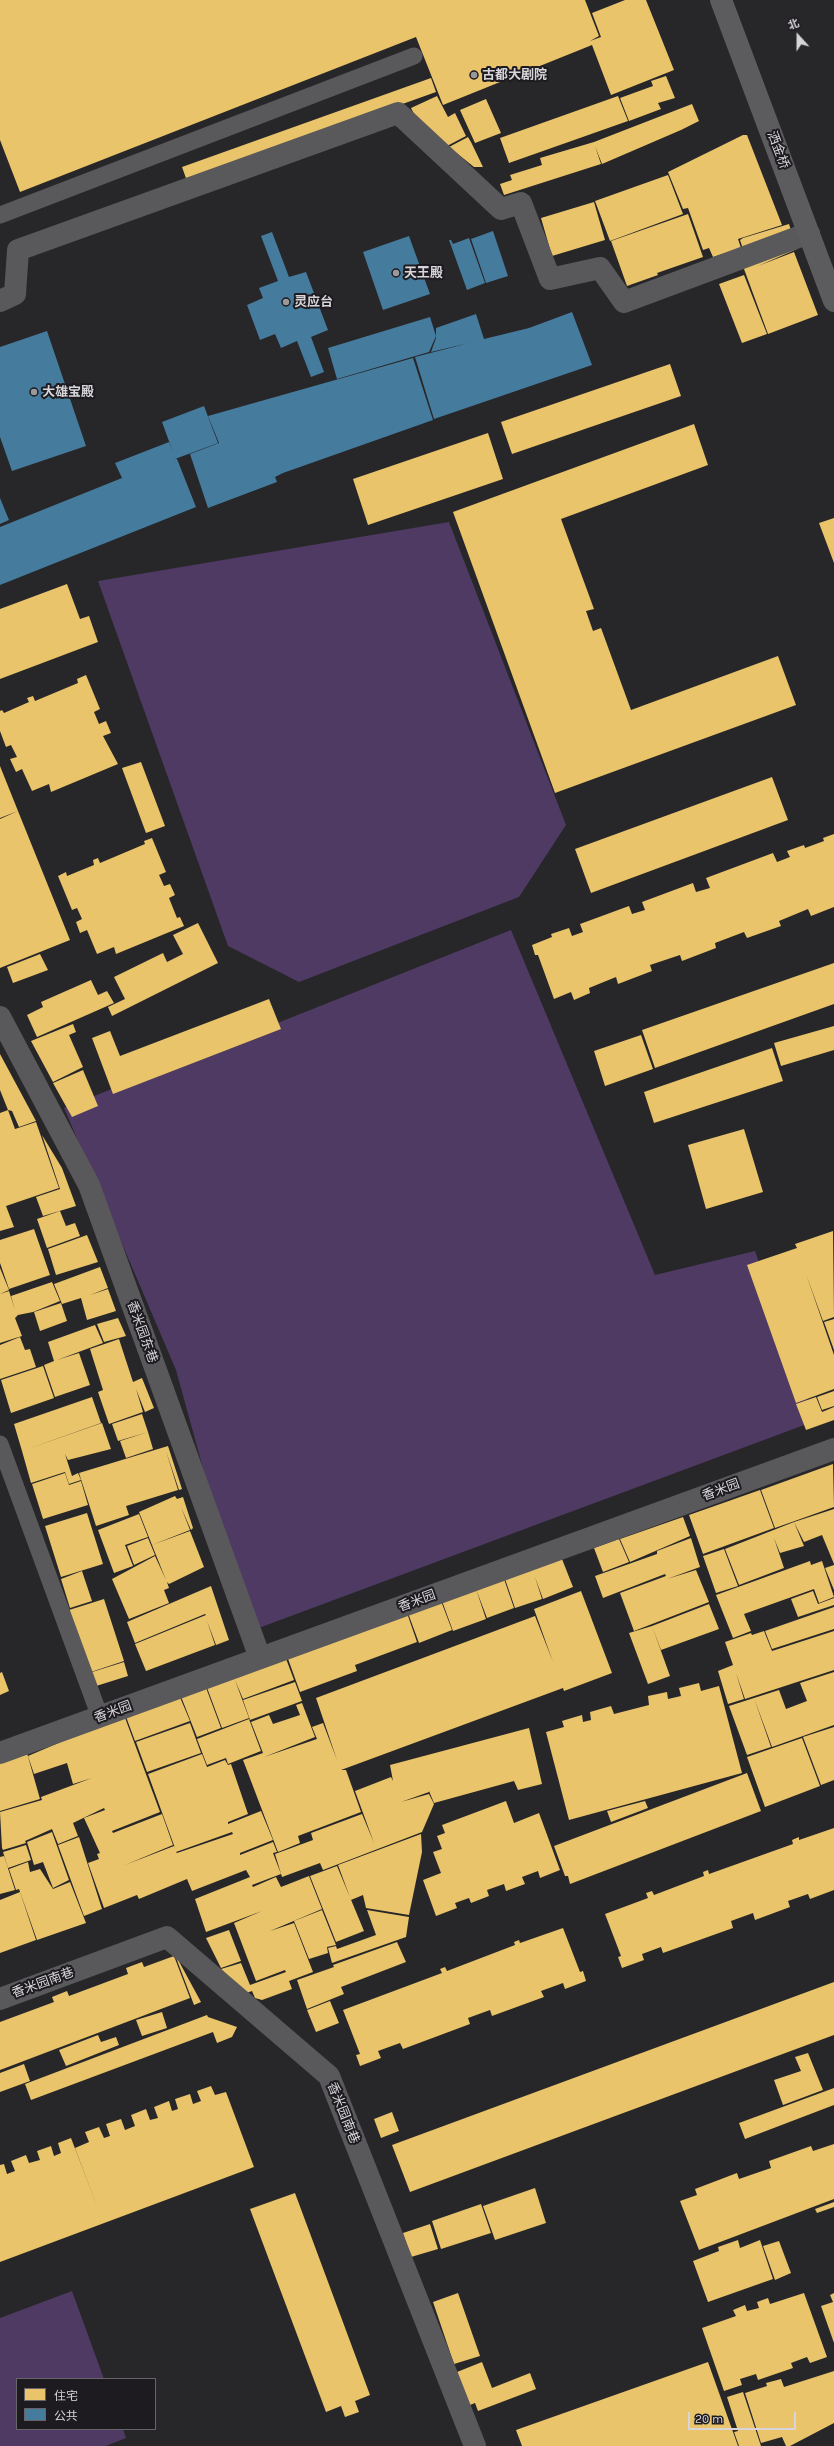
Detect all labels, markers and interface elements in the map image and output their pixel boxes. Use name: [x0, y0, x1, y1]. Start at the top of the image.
north arrow: [778, 16, 818, 56]
text: 北: [786, 16, 801, 32]
place label: 古都大剧院: [482, 67, 547, 83]
marker: 古都大剧院: [469, 70, 479, 80]
street label: 洒金桥: [764, 129, 792, 171]
place label: 天王殿: [404, 265, 443, 281]
marker: 天王殿: [391, 268, 401, 278]
place label: 灵应台: [294, 294, 333, 310]
marker: 灵应台: [281, 297, 291, 307]
place label: 大雄宝殿: [42, 384, 94, 400]
marker: 大雄宝殿: [29, 387, 39, 397]
street label: 香米园东巷: [124, 1299, 160, 1365]
street label: 香米园: [700, 1476, 742, 1504]
street label: 香米园: [396, 1587, 438, 1615]
street label: 香米园: [92, 1698, 134, 1726]
street label: 香米园南巷: [10, 1965, 76, 2001]
street label: 香米园南巷: [324, 2080, 362, 2146]
legend: [16, 2378, 156, 2430]
text: 住宅: [54, 2389, 78, 2403]
scale bar: [690, 2404, 798, 2430]
text: 公共: [54, 2409, 78, 2423]
text: 20 m: [695, 2412, 723, 2426]

